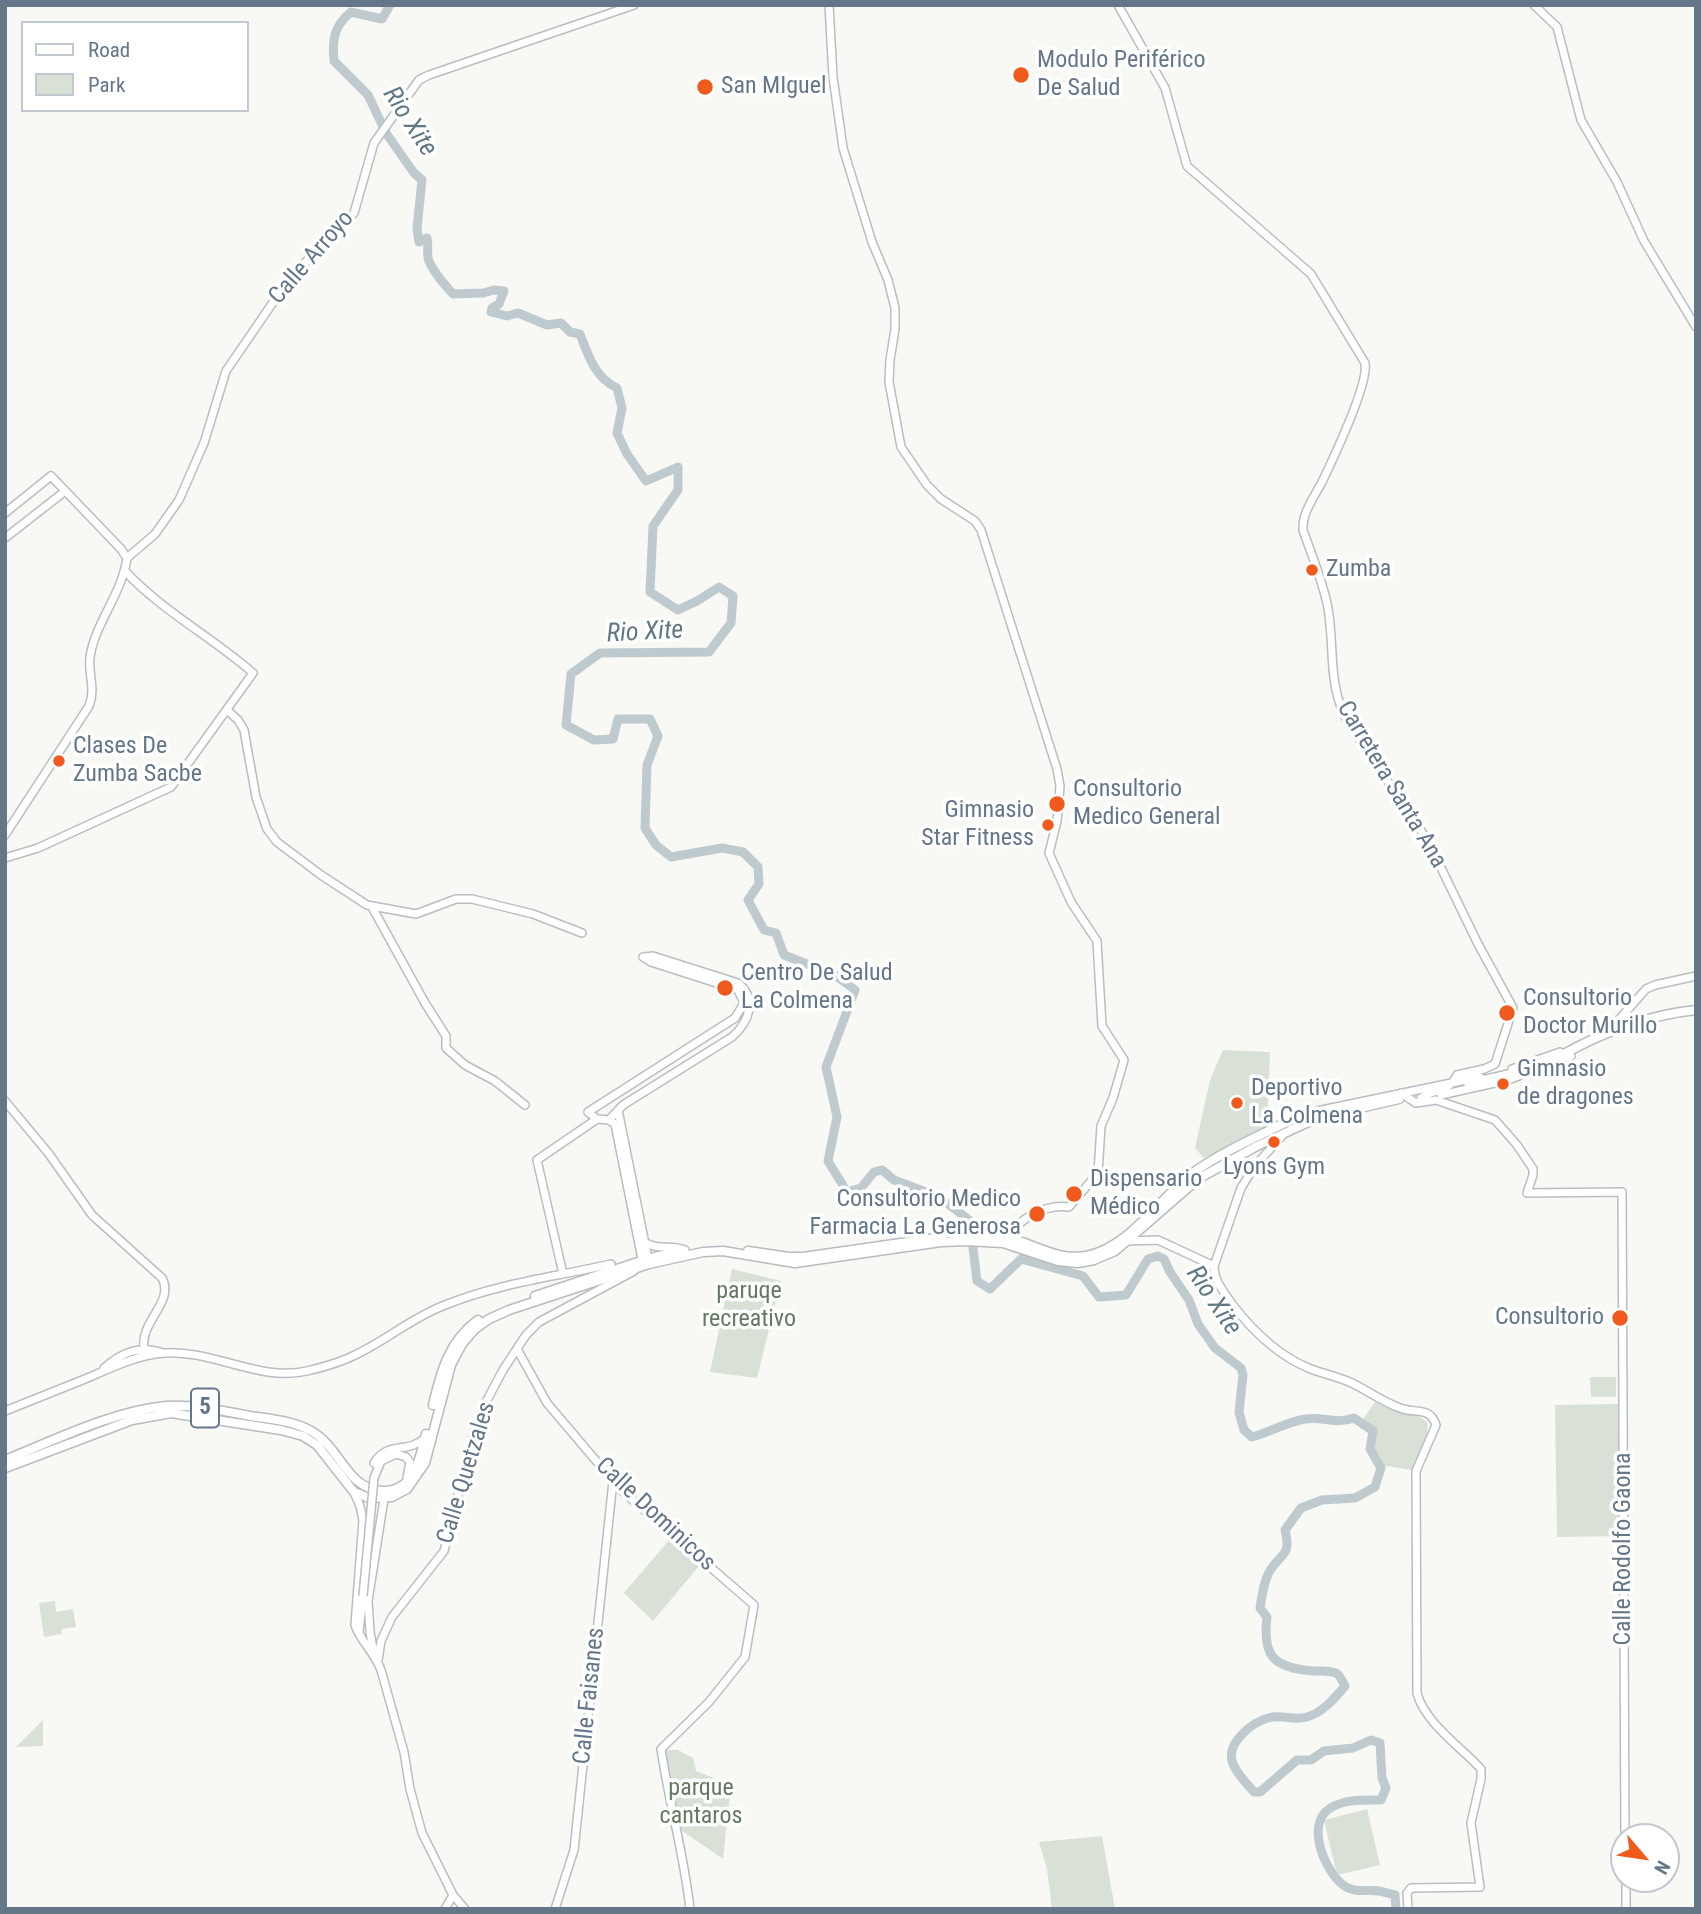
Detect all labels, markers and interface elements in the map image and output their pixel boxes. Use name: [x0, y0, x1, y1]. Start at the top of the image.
legend: [21, 21, 248, 112]
text: Road: [88, 38, 130, 62]
place label: Modulo Periférico De Salud: [1037, 47, 1205, 103]
marker: Modulo Periférico De Salud: [1011, 65, 1031, 85]
text: Park: [88, 73, 125, 97]
place label: San MIguel: [721, 73, 826, 101]
marker: San MIguel: [695, 77, 715, 97]
water label: Rio Xite: [375, 81, 443, 163]
street label: Calle Arroyo: [263, 205, 361, 311]
place label: Zumba: [1326, 556, 1391, 584]
marker: Zumba: [1304, 562, 1320, 578]
water label: Rio Xite: [606, 615, 684, 651]
street label: Carretera Santa Ana: [1330, 696, 1452, 874]
place label: Clases De Zumba Sacbe: [73, 733, 202, 789]
marker: Clases De Zumba Sacbe: [51, 753, 67, 769]
place label: Consultorio Medico General: [1073, 776, 1221, 832]
marker: Consultorio Medico General: [1047, 794, 1067, 814]
place label: Gimnasio Star Fitness: [921, 797, 1034, 853]
marker: Gimnasio Star Fitness: [1040, 817, 1056, 833]
place label: Centro De Salud La Colmena: [741, 960, 893, 1016]
marker: Centro De Salud La Colmena: [715, 978, 735, 998]
place label: Consultorio Doctor Murillo: [1523, 985, 1657, 1041]
marker: Consultorio Doctor Murillo: [1497, 1003, 1517, 1023]
place label: Gimnasio de dragones: [1517, 1056, 1634, 1112]
place label: Deportivo La Colmena: [1251, 1075, 1363, 1131]
marker: Gimnasio de dragones: [1495, 1076, 1511, 1092]
marker: Deportivo La Colmena: [1229, 1095, 1245, 1111]
marker: Lyons Gym: [1266, 1134, 1282, 1150]
place label: Lyons Gym: [1223, 1154, 1325, 1182]
place label: Dispensario Médico: [1090, 1166, 1202, 1222]
marker: Dispensario Médico: [1064, 1184, 1084, 1204]
place label: Consultorio Medico Farmacia La Generosa: [810, 1186, 1021, 1242]
marker: Consultorio Medico Farmacia La Generosa: [1027, 1204, 1047, 1224]
water label: Rio Xite: [1179, 1260, 1247, 1342]
park label: paruqe recreativo: [702, 1278, 796, 1334]
place label: Consultorio: [1495, 1304, 1604, 1332]
marker: Consultorio: [1610, 1308, 1630, 1328]
road number: 5: [191, 1388, 219, 1428]
street label: Calle Quetzales: [432, 1399, 502, 1547]
street label: Calle Dominicos: [589, 1452, 721, 1578]
street label: Calle Rodolfo Gaona: [1610, 1452, 1638, 1646]
street label: Calle Faisanes: [569, 1626, 611, 1766]
park label: parque cantaros: [660, 1775, 742, 1831]
north arrow: [1610, 1823, 1680, 1893]
text: N: [1649, 1857, 1675, 1878]

